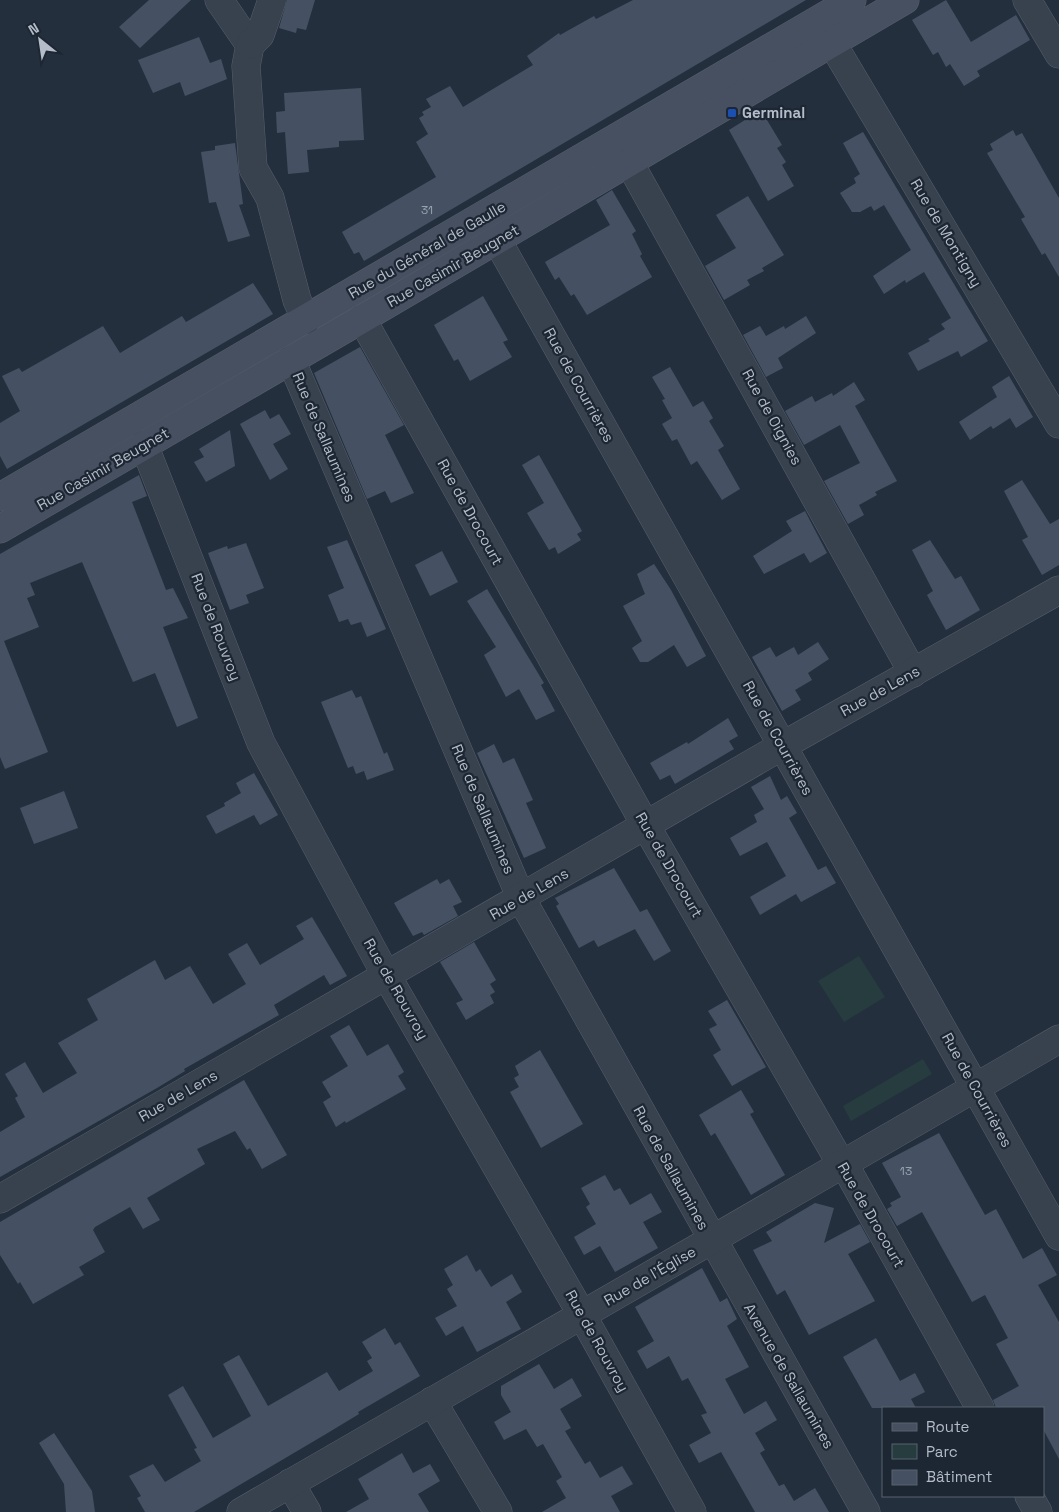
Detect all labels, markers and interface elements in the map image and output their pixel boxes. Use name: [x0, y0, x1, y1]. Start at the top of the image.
north arrow: [15, 15, 65, 65]
text: N: [25, 19, 42, 39]
place label: Germinal: [742, 103, 805, 122]
marker: Germinal: [726, 107, 738, 119]
street label: Rue de Montigny: [906, 175, 986, 291]
street label: Rue du Général de Gaulle: [345, 197, 509, 302]
house number: 31: [421, 202, 433, 218]
street label: Rue Casimir Beugnet: [383, 220, 522, 311]
street label: Rue de Courrières: [540, 324, 619, 445]
street label: Rue de Oignies: [738, 365, 807, 468]
street label: Rue de Sallaumines: [289, 369, 360, 505]
street label: Rue Casimir Beugnet: [33, 423, 172, 514]
street label: Rue de Drocourt: [433, 455, 507, 568]
street label: Rue de Rouvroy: [187, 570, 246, 683]
street label: Rue de Lens: [837, 661, 923, 720]
street label: Rue de Courrières: [739, 677, 818, 798]
street label: Rue de Sallaumines: [448, 741, 519, 877]
street label: Rue de Drocourt: [632, 809, 707, 921]
street label: Rue de Lens: [486, 863, 572, 924]
street label: Rue de Rouvroy: [360, 935, 433, 1043]
street label: Rue de Courrières: [938, 1029, 1017, 1150]
street label: Rue de Lens: [135, 1065, 221, 1126]
street label: Rue de Sallaumines: [629, 1102, 714, 1233]
street label: Rue de Drocourt: [834, 1159, 909, 1271]
house number: 13: [900, 1163, 912, 1179]
street label: Rue de l'Église: [600, 1241, 699, 1310]
street label: Rue de Rouvroy: [562, 1286, 633, 1395]
street label: Avenue de Sallaumines: [740, 1300, 839, 1452]
legend: [882, 1407, 1044, 1497]
text: Route: [926, 1417, 970, 1436]
text: Parc: [926, 1442, 958, 1461]
text: Bâtiment: [926, 1467, 992, 1486]

